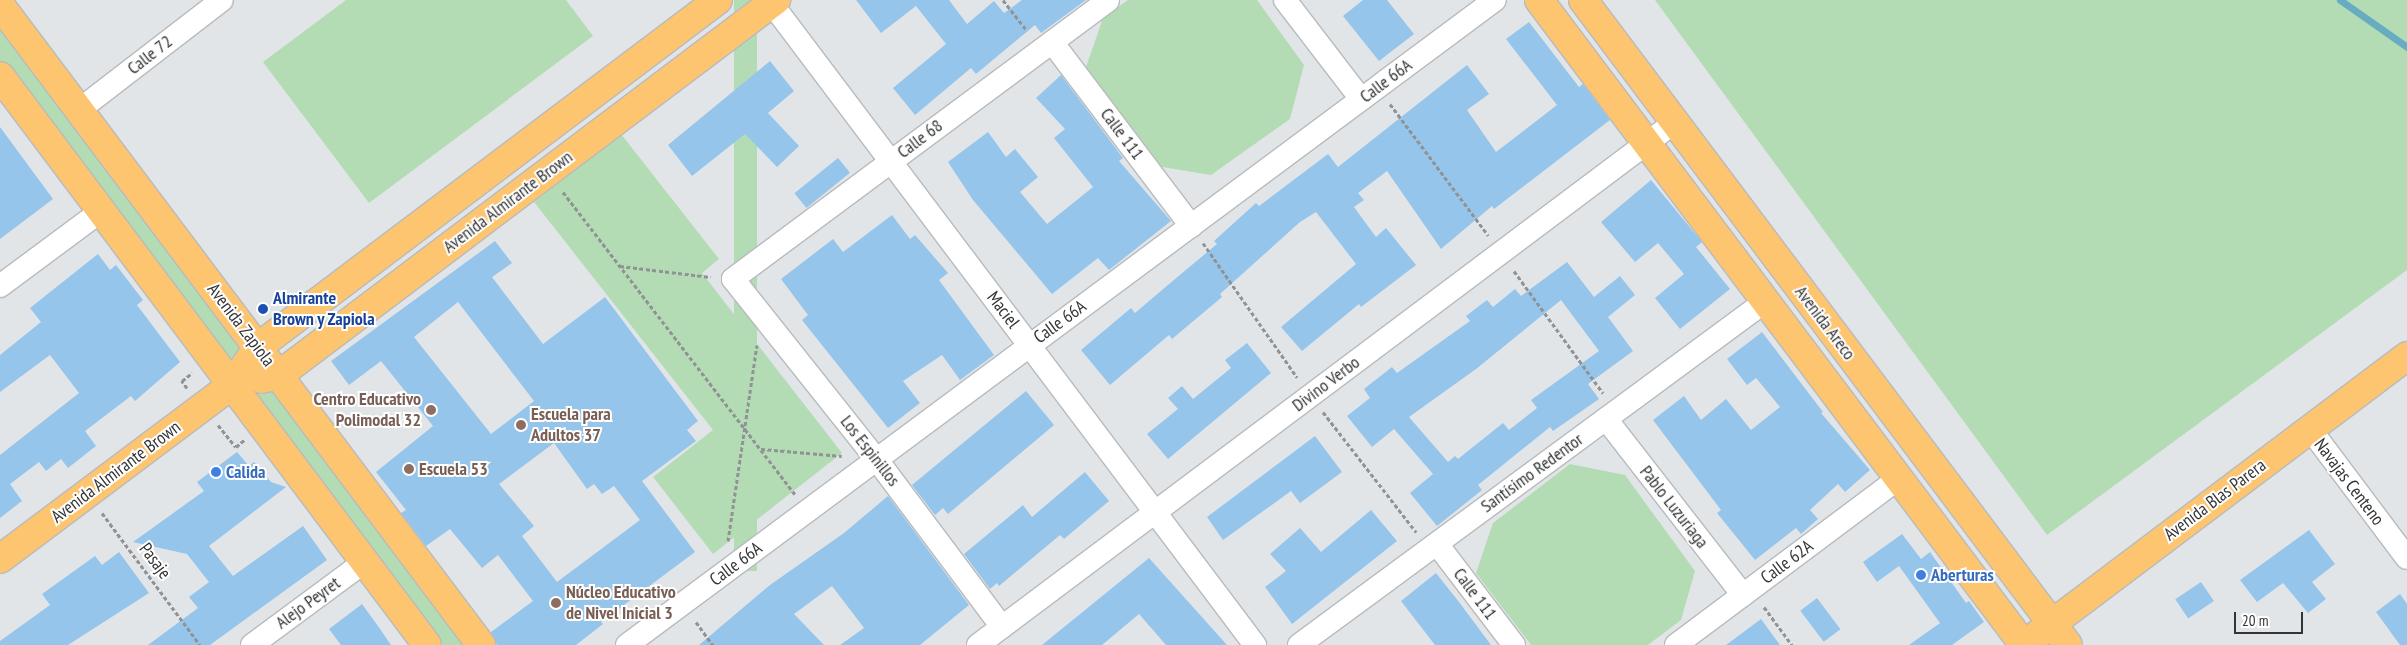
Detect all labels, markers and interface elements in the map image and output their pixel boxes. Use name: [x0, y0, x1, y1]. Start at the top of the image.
street label: Calle 72: [123, 31, 177, 79]
street label: Calle 66A: [1356, 54, 1416, 108]
street label: Calle 111: [1096, 104, 1148, 164]
street label: Calle 68: [893, 115, 947, 163]
street label: Avenida Almirante Brown: [439, 146, 577, 258]
street label: Avenida Zapiola: [203, 279, 279, 371]
street label: Avenida Areco: [1790, 282, 1860, 364]
street label: Maciel: [982, 287, 1024, 333]
place label: Almirante Brown y Zapiola: [273, 288, 376, 330]
street label: Calle 66A: [1030, 296, 1090, 348]
marker: Almirante Brown y Zapiola: [257, 303, 269, 315]
street label: Divino Verbo: [1288, 352, 1364, 416]
place label: Centro Educativo Polimodal 32: [313, 389, 421, 432]
marker: Centro Educativo Polimodal 32: [425, 404, 437, 416]
place label: Escuela para Adultos 37: [531, 404, 611, 446]
street label: Los Espinillos: [836, 411, 904, 491]
street label: Avenida Almirante Brown: [47, 416, 185, 528]
marker: Escuela para Adultos 37: [515, 419, 527, 431]
street label: Santísimo Redentor: [1477, 429, 1587, 517]
street label: Navajas Centeno: [2309, 434, 2389, 530]
street label: Avenida Blas Parera: [2160, 455, 2270, 545]
place label: Escuela 53: [419, 458, 488, 480]
place label: Calida: [226, 461, 265, 483]
street label: Pablo Luzuriaga: [1635, 461, 1713, 553]
marker: Escuela 53: [403, 463, 415, 475]
marker: Calida: [210, 466, 222, 478]
street label: Calle 62A: [1757, 535, 1817, 589]
street label: Calle 66A: [706, 537, 766, 591]
street label: Pasaje: [135, 539, 175, 583]
street label: Calle 111: [1449, 564, 1501, 624]
place label: Aberturas: [1931, 564, 1994, 586]
marker: Aberturas: [1915, 569, 1927, 581]
street label: Alejo Peyret: [272, 572, 344, 634]
place label: Núcleo Educativo de Nivel Inicial 3: [566, 582, 676, 624]
marker: Núcleo Educativo de Nivel Inicial 3: [550, 597, 562, 609]
scale bar: [2237, 602, 2306, 634]
text: 20 m: [2242, 611, 2268, 630]

